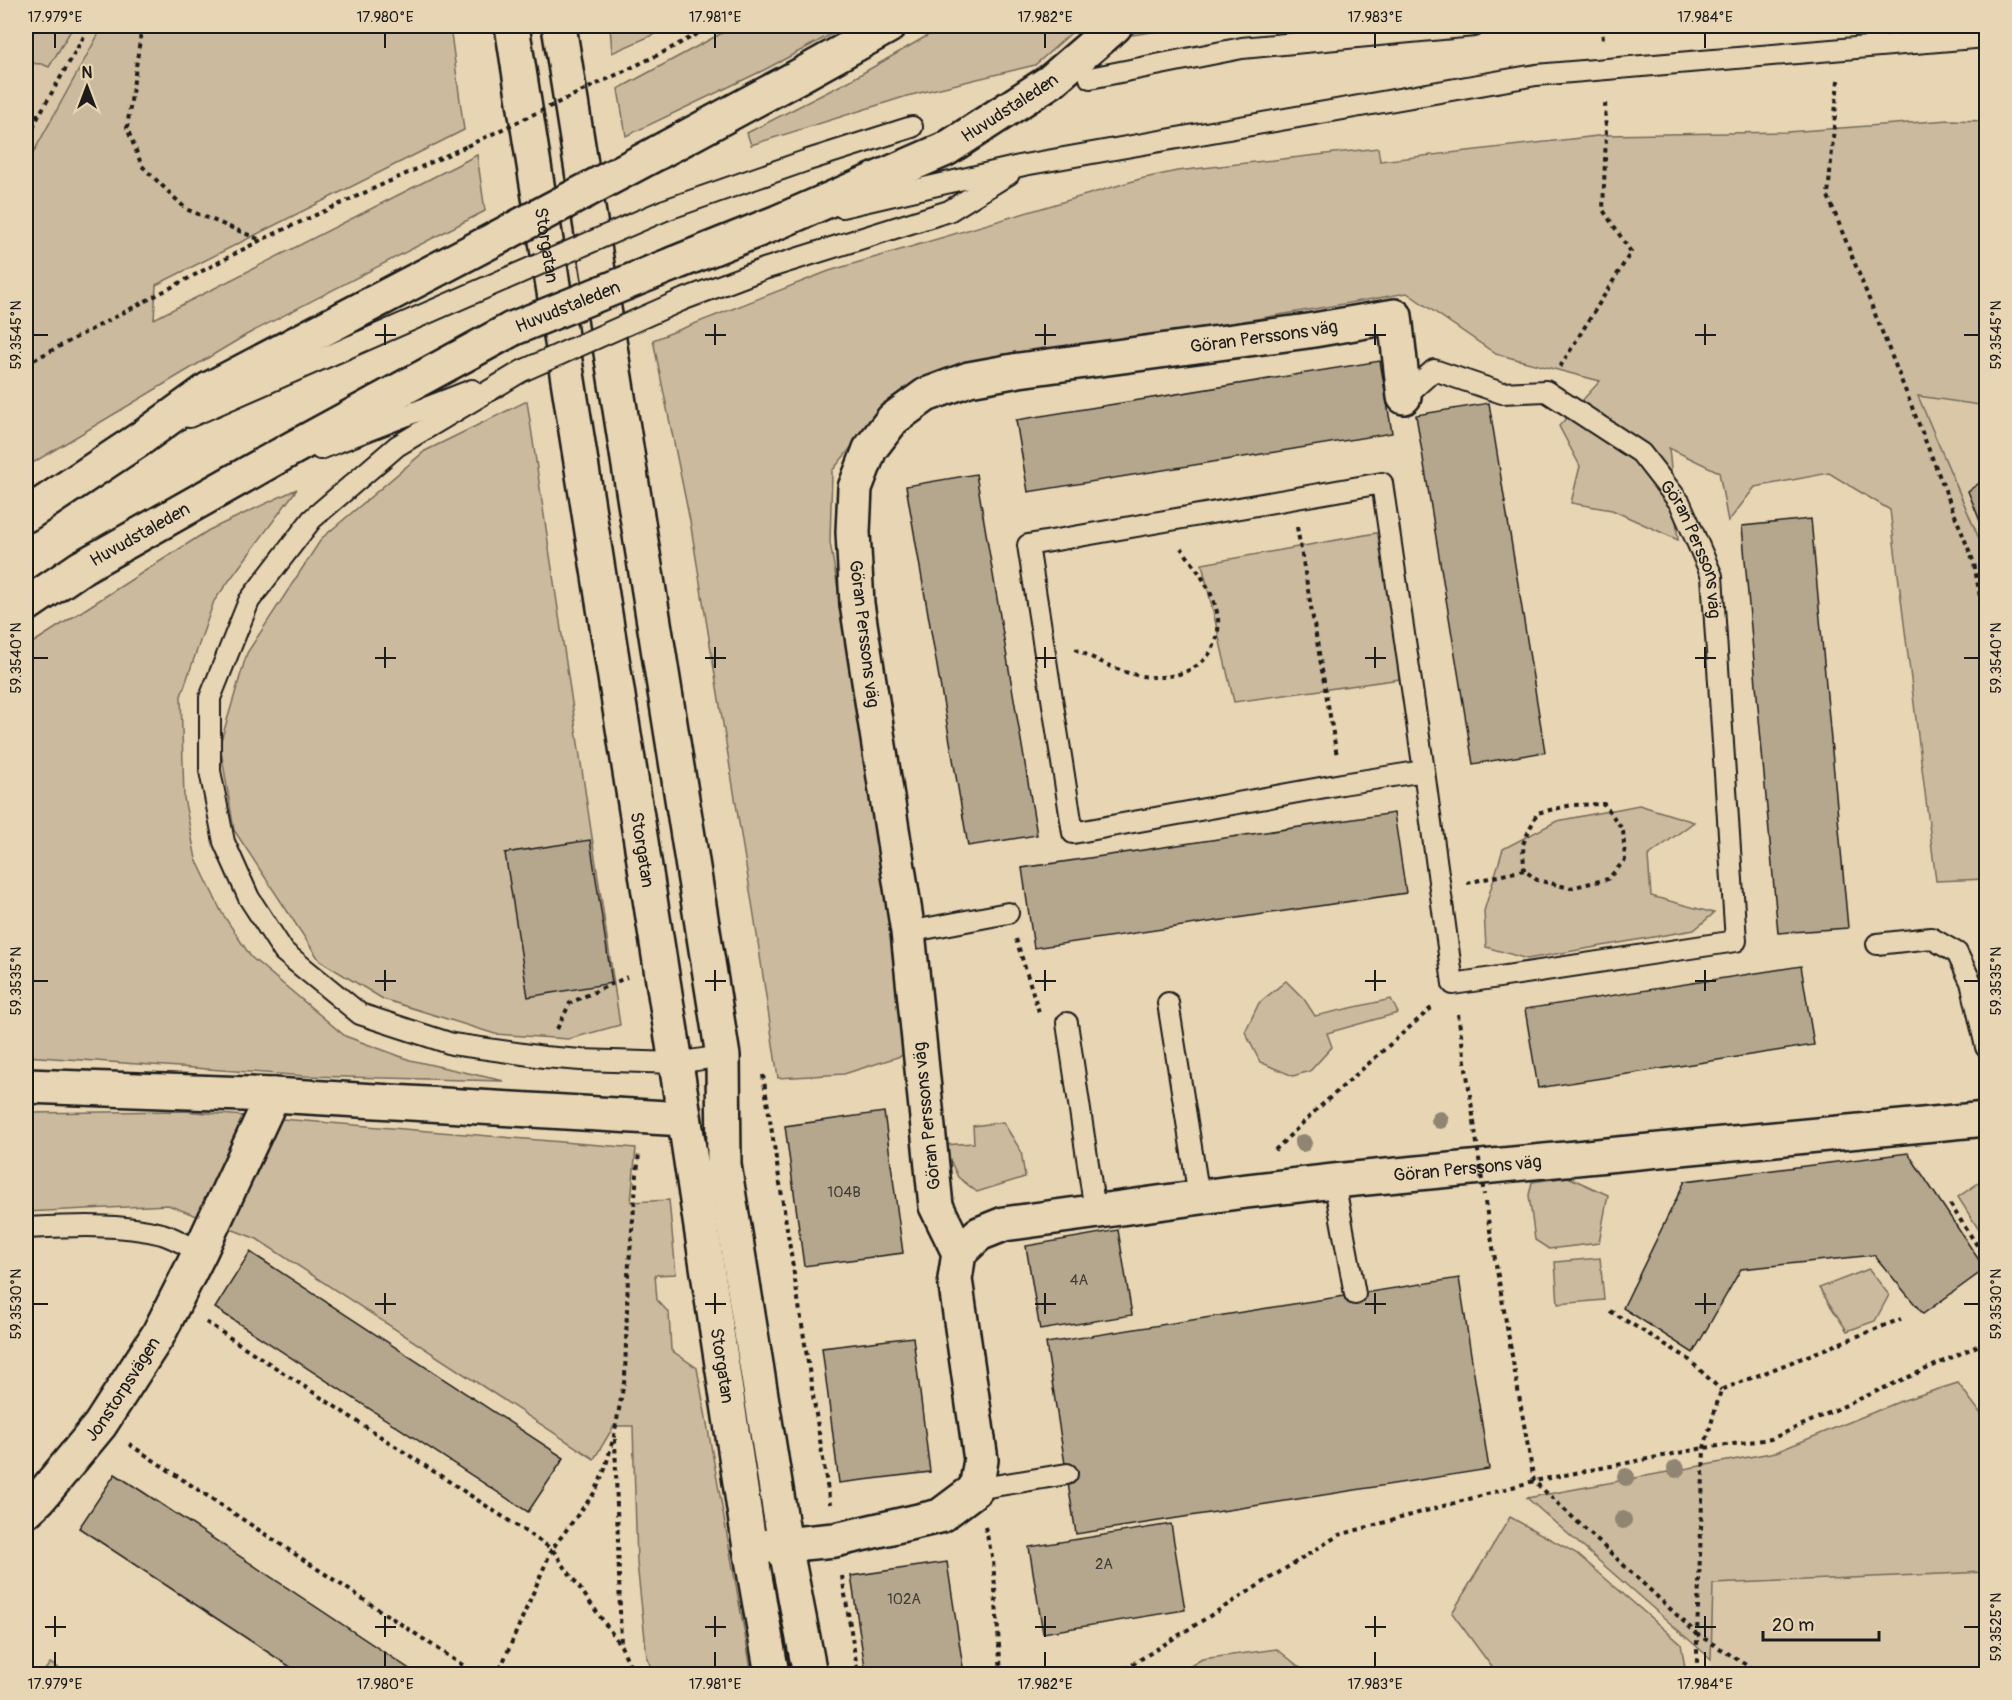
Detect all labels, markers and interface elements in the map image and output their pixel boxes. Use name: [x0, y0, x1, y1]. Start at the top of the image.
text: 17.979°E: [28, 8, 83, 27]
text: 17.980°E: [357, 8, 414, 27]
text: 17.981°E: [689, 8, 742, 27]
text: 17.982°E: [1017, 8, 1073, 27]
text: 17.983°E: [1347, 8, 1403, 27]
text: 17.984°E: [1677, 8, 1733, 27]
north arrow: [57, 57, 117, 117]
text: N: [82, 63, 93, 83]
street label: Huvudstaleden: [957, 68, 1063, 148]
street label: Storgatan: [529, 206, 564, 285]
street label: Huvudstaleden: [512, 275, 623, 338]
text: 59.3545°N: [7, 300, 26, 370]
text: 59.3545°N: [1987, 300, 2006, 370]
street label: Göran Perssons väg: [1189, 315, 1339, 358]
street label: Göran Perssons väg: [1655, 475, 1726, 619]
street label: Huvudstaleden: [86, 497, 194, 572]
street label: Göran Perssons väg: [844, 559, 884, 709]
text: 59.3540°N: [7, 622, 26, 694]
text: 59.3540°N: [1987, 622, 2006, 694]
street label: Storgatan: [625, 810, 660, 889]
text: 59.3535°N: [7, 947, 26, 1015]
text: 59.3535°N: [1987, 947, 2006, 1015]
street label: Göran Perssons väg: [908, 1041, 946, 1191]
street label: Göran Perssons väg: [1392, 1150, 1542, 1187]
house number: 104B: [827, 1183, 861, 1202]
text: 59.3530°N: [7, 1269, 26, 1339]
text: 59.3530°N: [1987, 1269, 2006, 1339]
house number: 4A: [1070, 1271, 1088, 1290]
street label: Storgatan: [705, 1326, 739, 1405]
street label: Jonstorpsvägen: [80, 1333, 165, 1446]
house number: 2A: [1095, 1555, 1113, 1574]
house number: 102A: [887, 1590, 921, 1609]
text: 59.3525°N: [1987, 1593, 2006, 1661]
scale bar: [1763, 1604, 1878, 1642]
text: 20 m: [1772, 1614, 1814, 1637]
text: 17.979°E: [28, 1675, 83, 1694]
text: 17.980°E: [357, 1675, 414, 1694]
text: 17.981°E: [689, 1675, 742, 1694]
text: 17.982°E: [1017, 1675, 1073, 1694]
text: 17.983°E: [1347, 1675, 1403, 1694]
text: 17.984°E: [1677, 1675, 1733, 1694]

